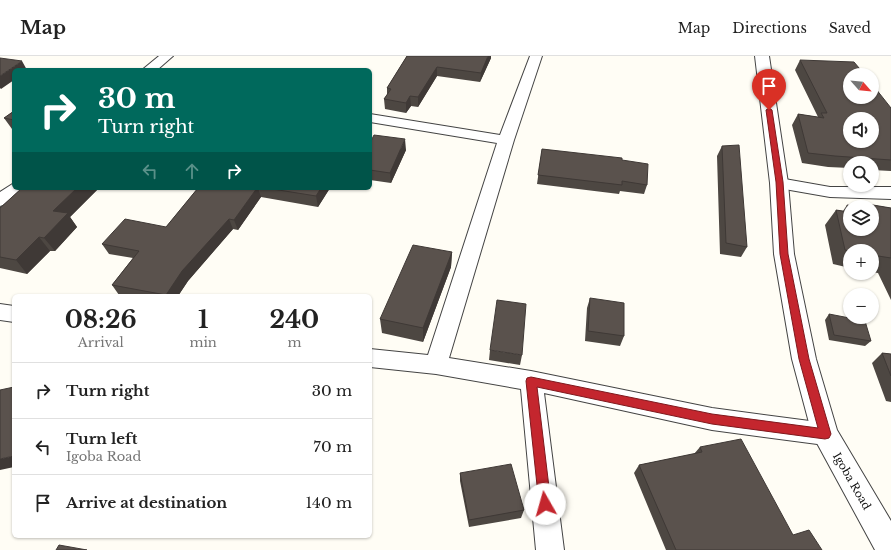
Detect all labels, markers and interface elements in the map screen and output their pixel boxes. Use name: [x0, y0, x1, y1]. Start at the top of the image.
text: Map: [20, 16, 66, 39]
text: Map: [678, 19, 710, 37]
text: Directions: [732, 19, 807, 37]
text: Saved: [829, 19, 871, 37]
north arrow: [843, 68, 879, 104]
map controls: [843, 68, 879, 324]
pin: [752, 69, 786, 110]
icon: arrive: [758, 75, 780, 97]
text: 30 m: [98, 81, 175, 116]
icon: right: [32, 84, 84, 136]
button: sound: [843, 112, 879, 148]
text: Turn right: [98, 116, 194, 138]
button: search: [843, 156, 879, 192]
icon: left: [139, 160, 161, 182]
icon: ahead: [181, 160, 203, 182]
icon: right: [223, 160, 245, 182]
button: layers: [843, 200, 879, 236]
button: +: [843, 244, 879, 280]
button: −: [843, 288, 879, 324]
text: 08:26: [65, 305, 137, 334]
text: 1: [198, 305, 208, 334]
text: 240: [270, 305, 319, 334]
text: Arrival: [78, 334, 124, 351]
text: min: [189, 334, 217, 351]
text: m: [287, 334, 301, 351]
icon: right: [32, 380, 54, 402]
text: Turn right: [66, 381, 149, 400]
text: 30 m: [312, 381, 352, 400]
text: Turn left: [66, 429, 137, 448]
icon: left: [32, 436, 54, 458]
text: 70 m: [313, 437, 352, 456]
text: Igoba Road: [66, 448, 141, 465]
street label: Igoba Road: [830, 450, 874, 513]
position arrow: [524, 483, 566, 525]
icon: arrive: [32, 492, 54, 514]
text: Arrive at destination: [66, 493, 227, 512]
text: 140 m: [305, 493, 352, 512]

